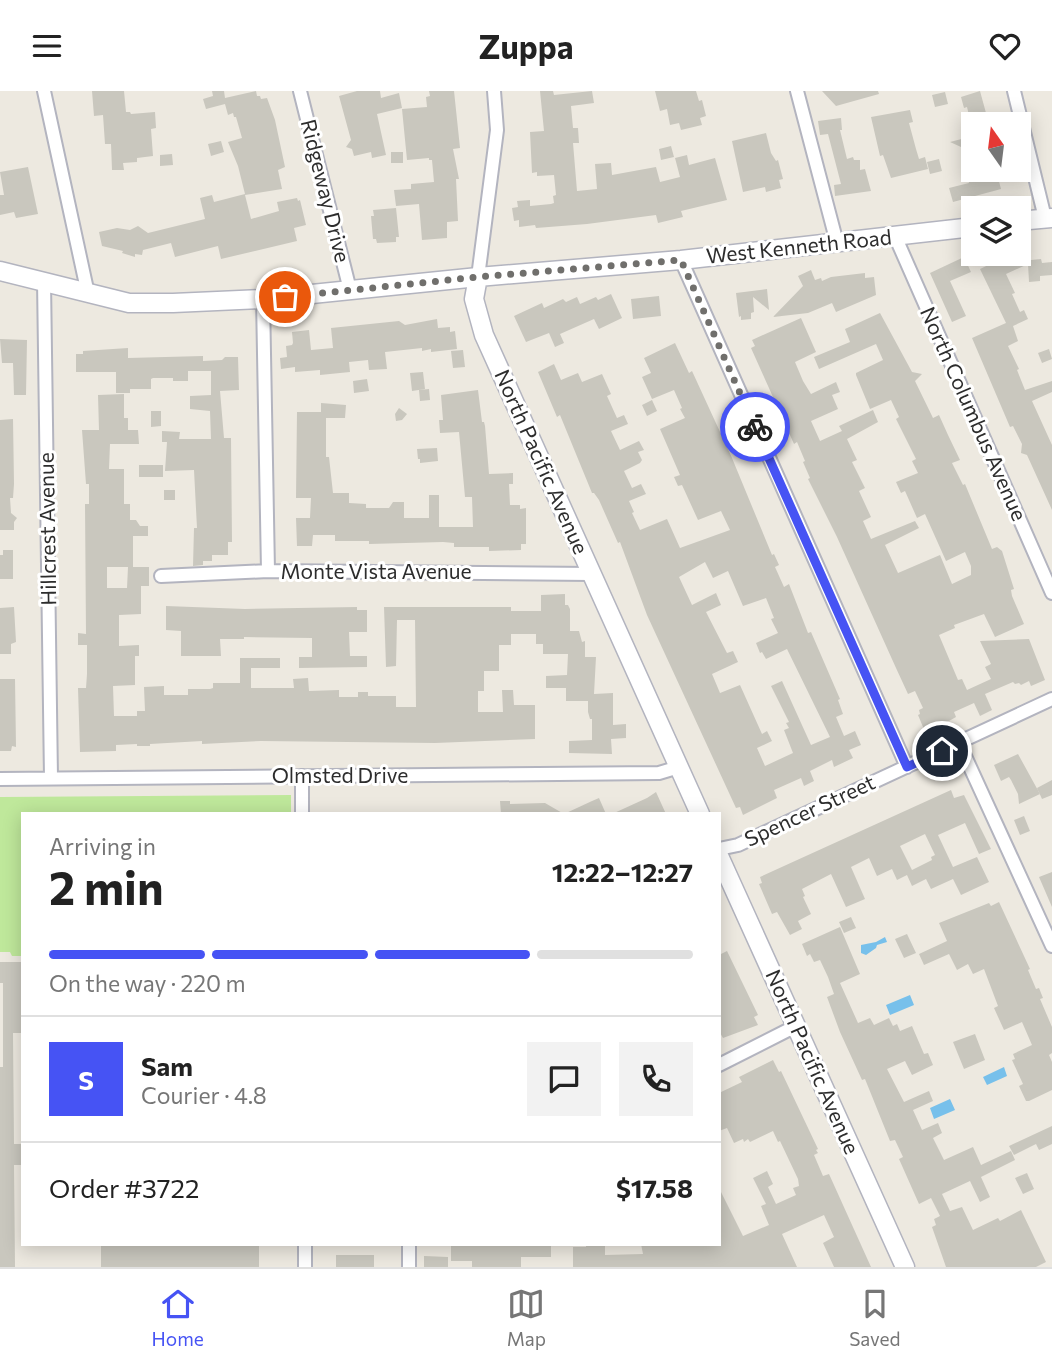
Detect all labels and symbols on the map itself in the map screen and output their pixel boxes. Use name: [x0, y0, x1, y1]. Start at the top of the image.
north arrow: [961, 112, 1031, 182]
street label: Ridgeway Drive: [297, 117, 356, 265]
street label: West Kenneth Road: [705, 223, 893, 268]
pin: [255, 267, 315, 327]
street label: North Columbus Avenue: [916, 303, 1033, 524]
street label: North Pacific Avenue: [490, 365, 594, 558]
courier: [720, 392, 790, 462]
street label: Hillcrest Avenue: [33, 452, 60, 606]
street label: Monte Vista Avenue: [280, 558, 472, 583]
pin: [912, 721, 972, 781]
street label: Olmsted Drive: [272, 762, 408, 787]
street label: Spencer Street: [740, 769, 879, 851]
street label: North Pacific Avenue: [761, 965, 865, 1158]

